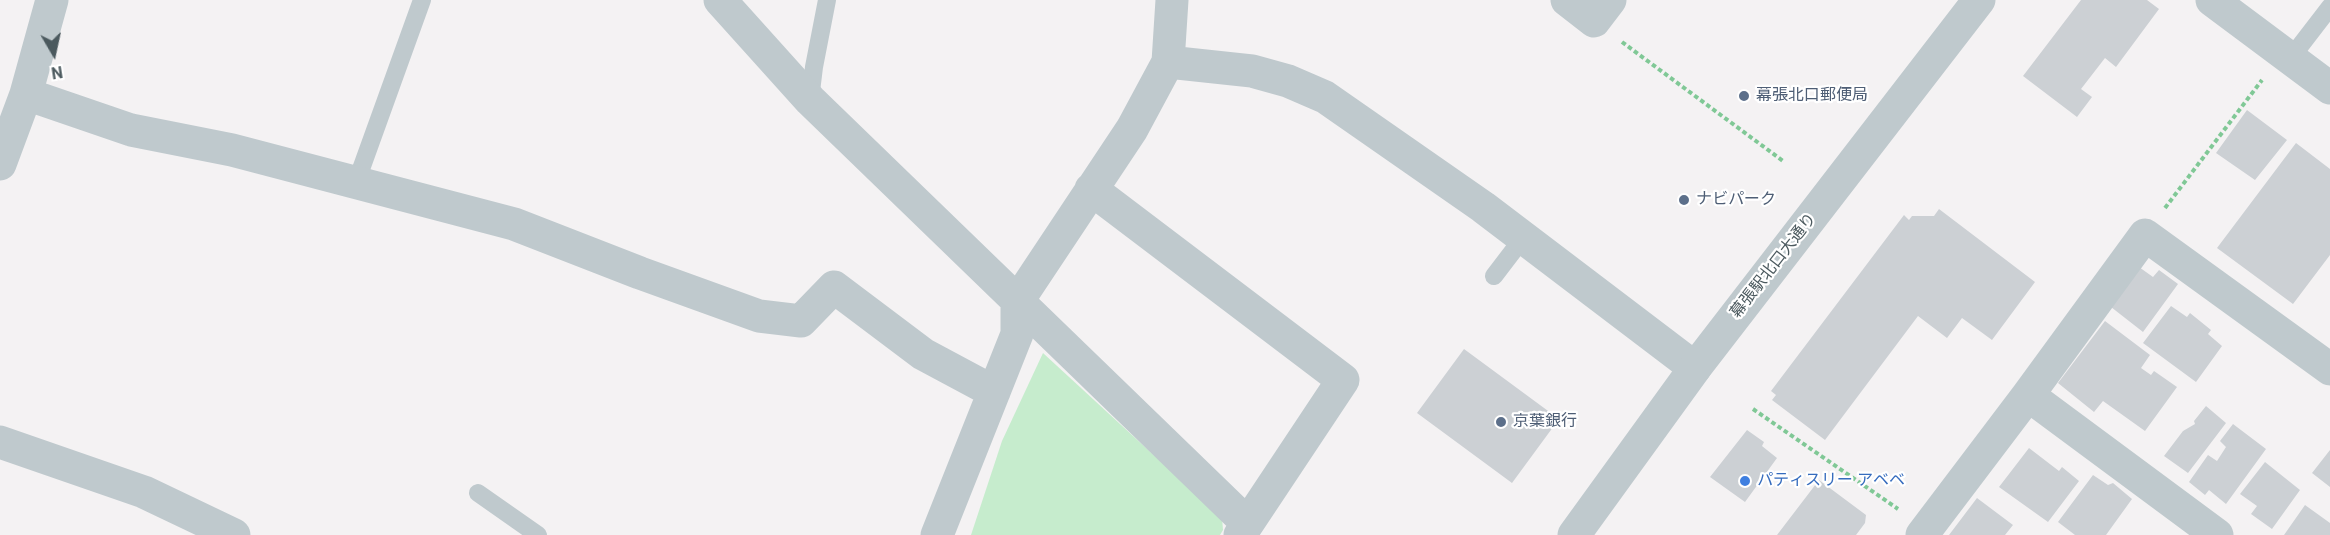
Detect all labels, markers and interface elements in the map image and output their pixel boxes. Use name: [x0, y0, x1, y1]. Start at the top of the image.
north arrow: [24, 24, 84, 84]
text: N: [50, 62, 64, 83]
place label: 幕張北口郵便局: [1756, 86, 1868, 106]
marker: 幕張北口郵便局: [1737, 89, 1751, 103]
place label: ナビパーク: [1696, 190, 1776, 210]
marker: ナビパーク: [1677, 193, 1691, 207]
street label: 幕張駅北口大通り: [1727, 210, 1821, 322]
place label: 京葉銀行: [1513, 412, 1577, 432]
marker: 京葉銀行: [1494, 415, 1508, 429]
place label: パティスリー アベベ: [1757, 471, 1905, 491]
marker: パティスリー アベベ: [1738, 474, 1752, 488]

